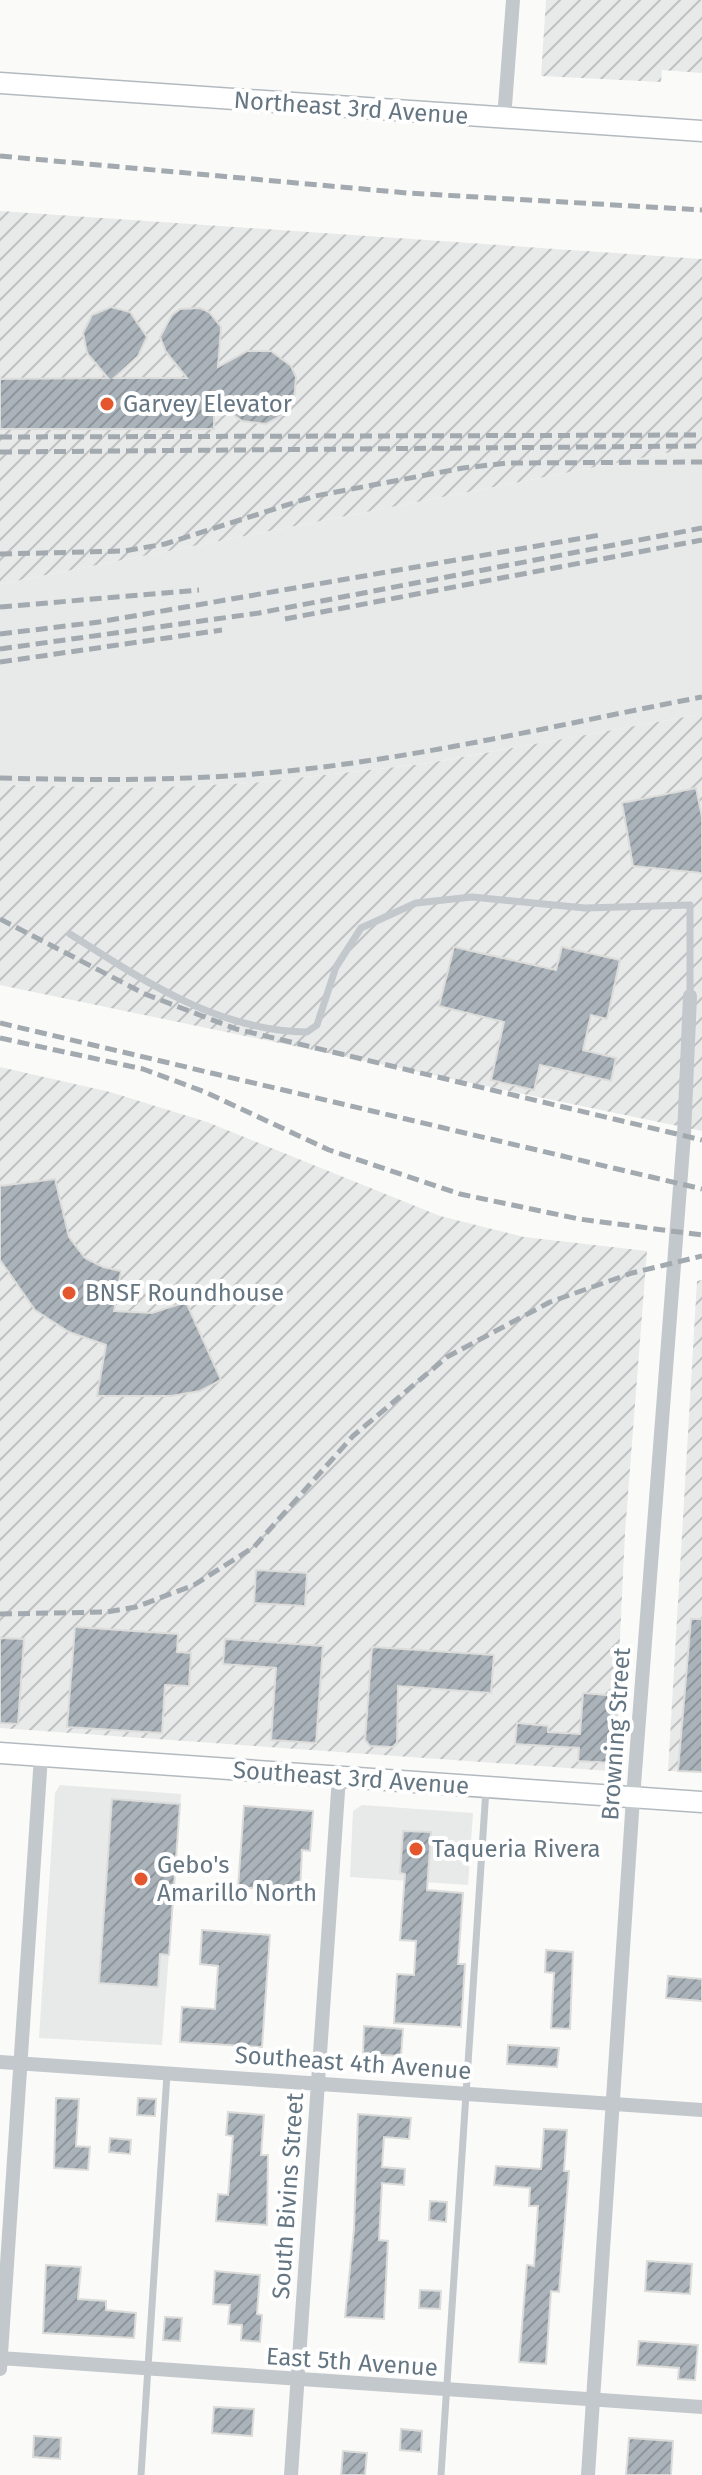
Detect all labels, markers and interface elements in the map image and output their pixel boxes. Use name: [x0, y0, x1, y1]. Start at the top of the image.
street label: Northeast 3rd Avenue: [233, 86, 469, 130]
place label: Garvey Elevator: [123, 390, 293, 418]
marker: Garvey Elevator: [98, 395, 116, 413]
place label: BNSF Roundhouse: [85, 1279, 284, 1307]
marker: BNSF Roundhouse: [60, 1284, 78, 1302]
street label: Browning Street: [596, 1646, 636, 1821]
street label: Southeast 3rd Avenue: [232, 1756, 470, 1800]
place label: Taqueria Rivera: [432, 1835, 601, 1863]
marker: Taqueria Rivera: [407, 1840, 425, 1858]
place label: Gebo's Amarillo North: [157, 1851, 317, 1907]
marker: Gebo's Amarillo North: [132, 1870, 150, 1888]
street label: Southeast 4th Avenue: [234, 2041, 472, 2085]
street label: South Bivins Street: [267, 2092, 309, 2300]
street label: East 5th Avenue: [265, 2342, 439, 2382]

